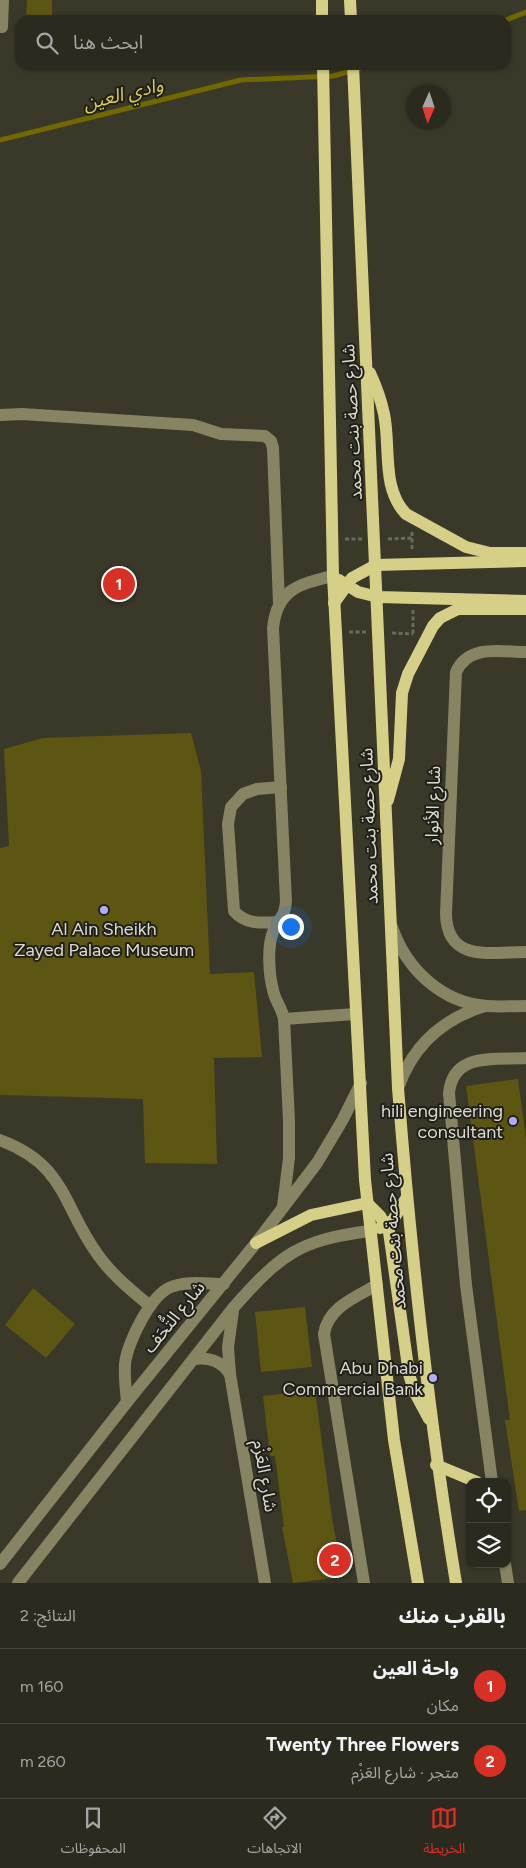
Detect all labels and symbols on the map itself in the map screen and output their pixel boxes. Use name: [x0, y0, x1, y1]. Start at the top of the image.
water label: وادي العين: [81, 73, 167, 118]
north arrow: [406, 85, 451, 130]
street label: شارع حصة بنت محمد: [337, 343, 370, 501]
pin: 1: [103, 565, 135, 603]
street label: شارع حصة بنت محمد: [355, 747, 386, 905]
street label: شارع الأنوار: [421, 765, 448, 846]
marker: Al Ain Sheikh Zayed Palace Museum: [98, 904, 110, 916]
your location: [278, 914, 304, 940]
place label: Al Ain Sheikh Zayed Palace Museum: [14, 918, 194, 961]
place label: hili engineering consultant: [381, 1100, 503, 1143]
marker: hili engineering consultant: [507, 1115, 519, 1127]
street label: شارع حصة بنت محمد: [375, 1152, 414, 1310]
street label: شارع التُّحَف: [137, 1275, 212, 1359]
place label: Abu Dhabi Commercial Bank: [283, 1357, 423, 1400]
marker: Abu Dhabi Commercial Bank: [427, 1372, 439, 1384]
street label: شارع العَزْم: [245, 1438, 282, 1514]
pin: 2: [319, 1541, 351, 1579]

